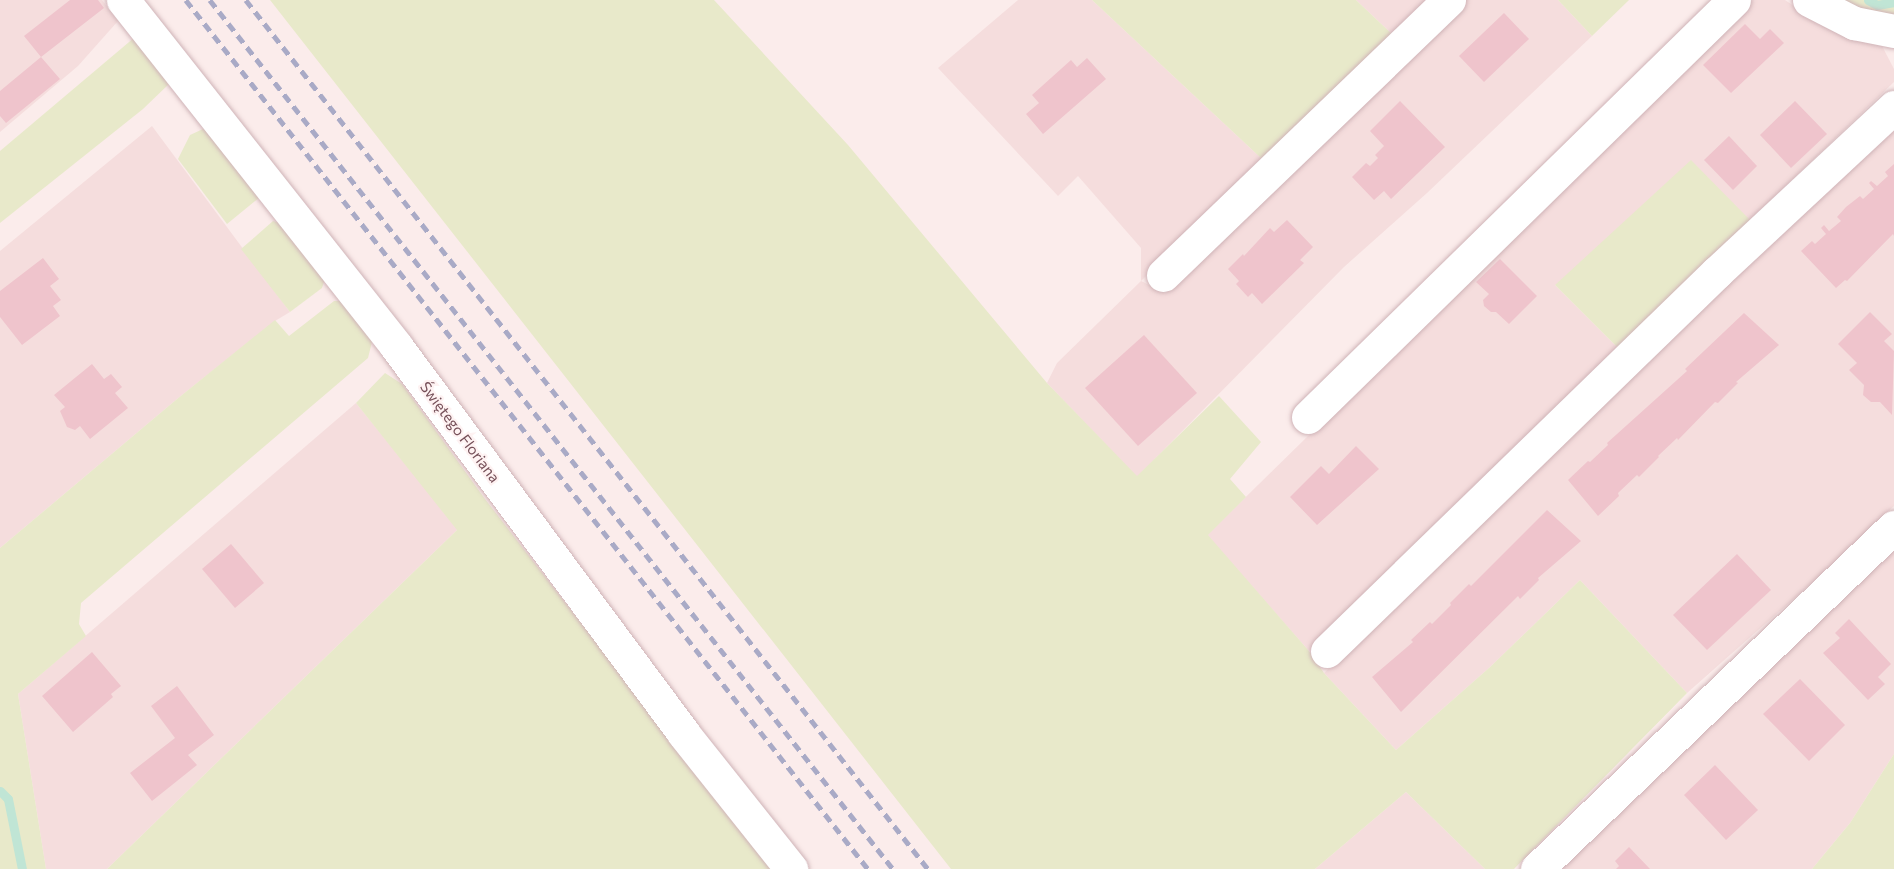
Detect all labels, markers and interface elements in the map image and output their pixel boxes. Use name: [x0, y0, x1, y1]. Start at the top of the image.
street label: Świętego Floriana: [416, 378, 504, 486]

